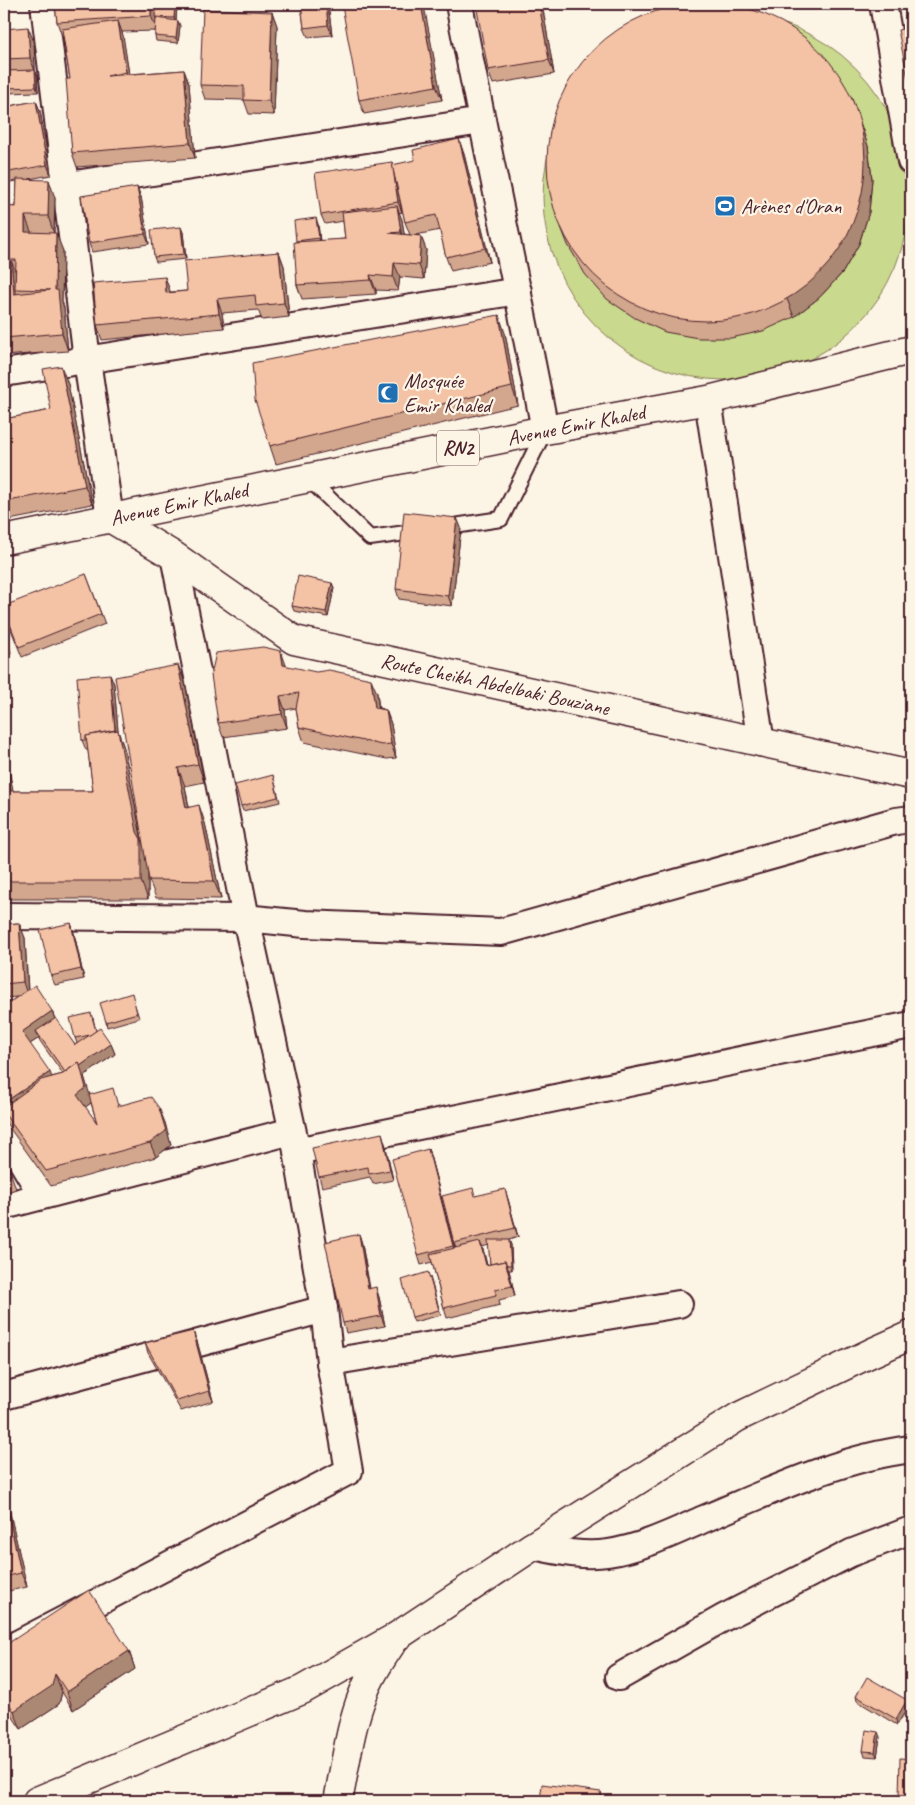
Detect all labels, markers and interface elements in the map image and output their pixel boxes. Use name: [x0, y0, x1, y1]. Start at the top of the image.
place label: Arènes d'Oran: [741, 193, 842, 219]
sports icon: Arènes d'Oran: [713, 194, 737, 218]
place label: Mosquée Emir Khaled: [404, 368, 494, 418]
mosque icon: Mosquée Emir Khaled: [376, 381, 400, 405]
street label: Avenue Emir Khaled: [505, 398, 651, 451]
road number: RN2: [437, 430, 479, 466]
street label: Avenue Emir Khaled: [108, 476, 254, 531]
street label: Route Cheikh Abdelbaki Bouziane: [378, 647, 613, 721]

